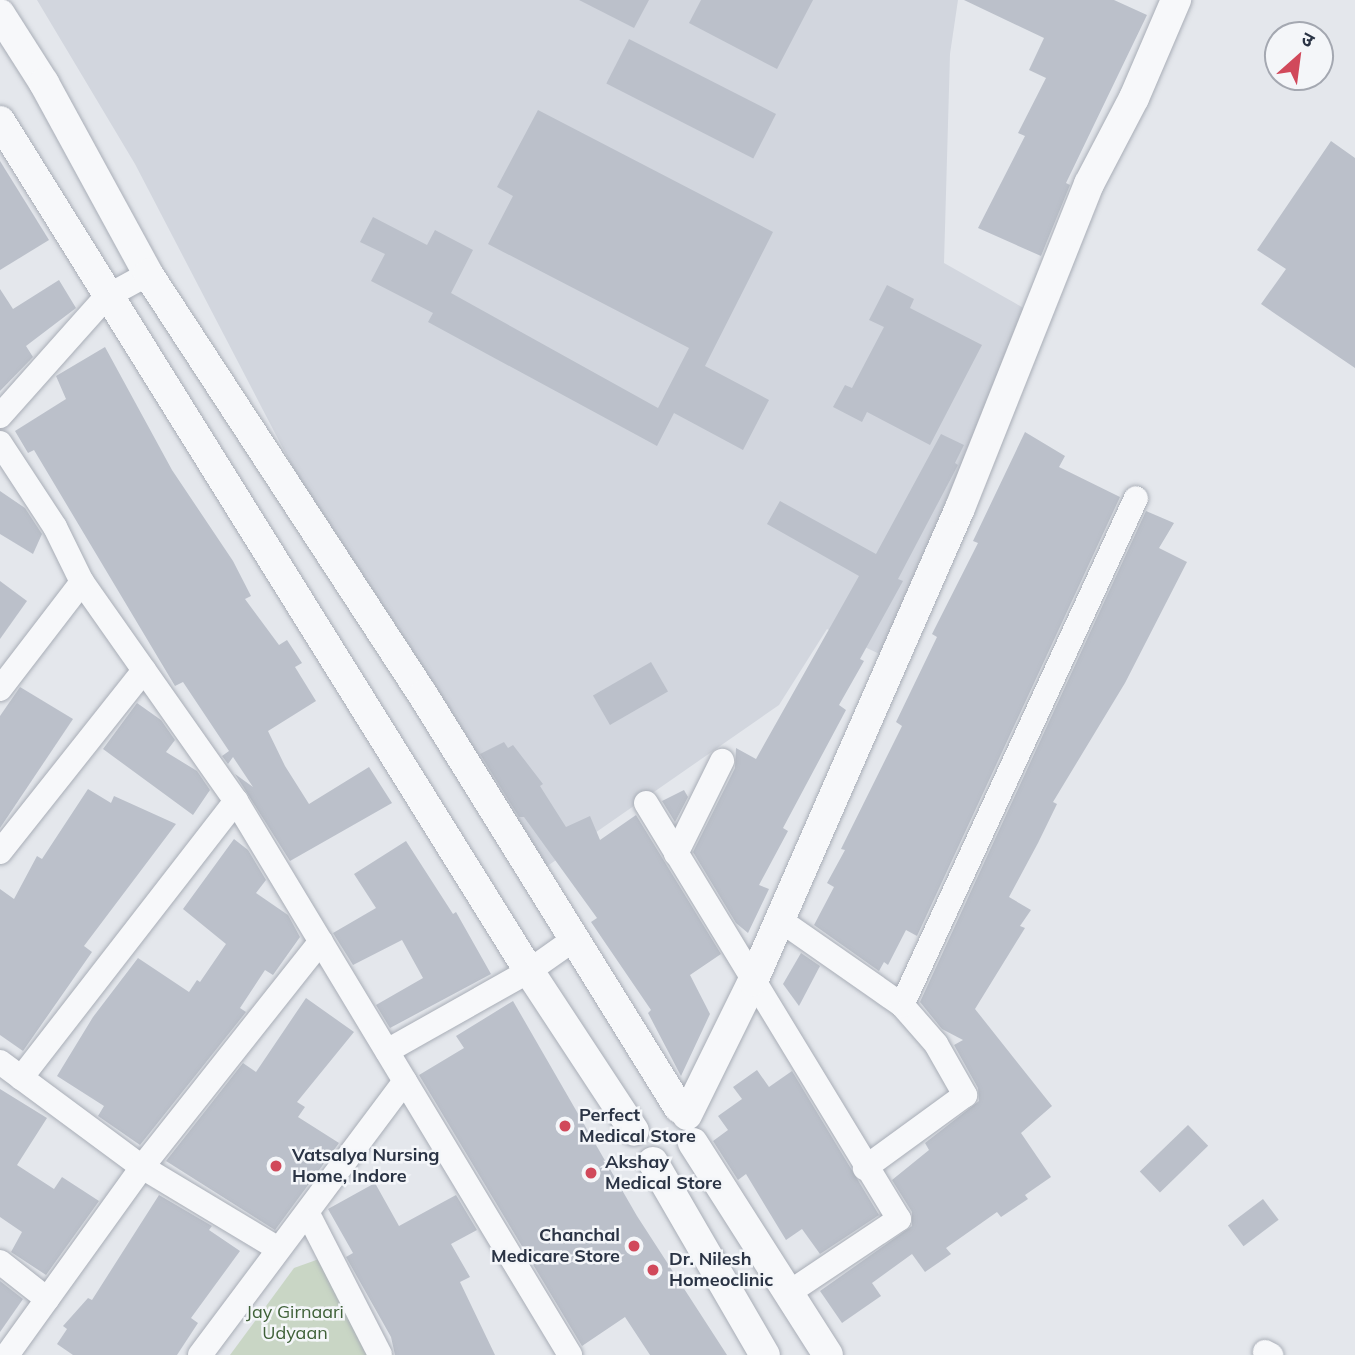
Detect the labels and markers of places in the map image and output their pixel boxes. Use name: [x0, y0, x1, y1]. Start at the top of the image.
place label: Perfect Medical Store: [579, 1105, 696, 1148]
marker: Perfect Medical Store: [557, 1118, 573, 1134]
place label: Vatsalya Nursing Home, Indore: [292, 1145, 440, 1188]
place label: Akshay Medical Store: [605, 1152, 722, 1194]
marker: Vatsalya Nursing Home, Indore: [266, 1156, 286, 1176]
marker: Akshay Medical Store: [583, 1165, 599, 1181]
place label: Chanchal Medicare Store: [491, 1225, 620, 1268]
marker: Chanchal Medicare Store: [626, 1238, 642, 1254]
place label: Dr. Nilesh Homeoclinic: [669, 1249, 773, 1292]
marker: Dr. Nilesh Homeoclinic: [643, 1260, 663, 1280]

